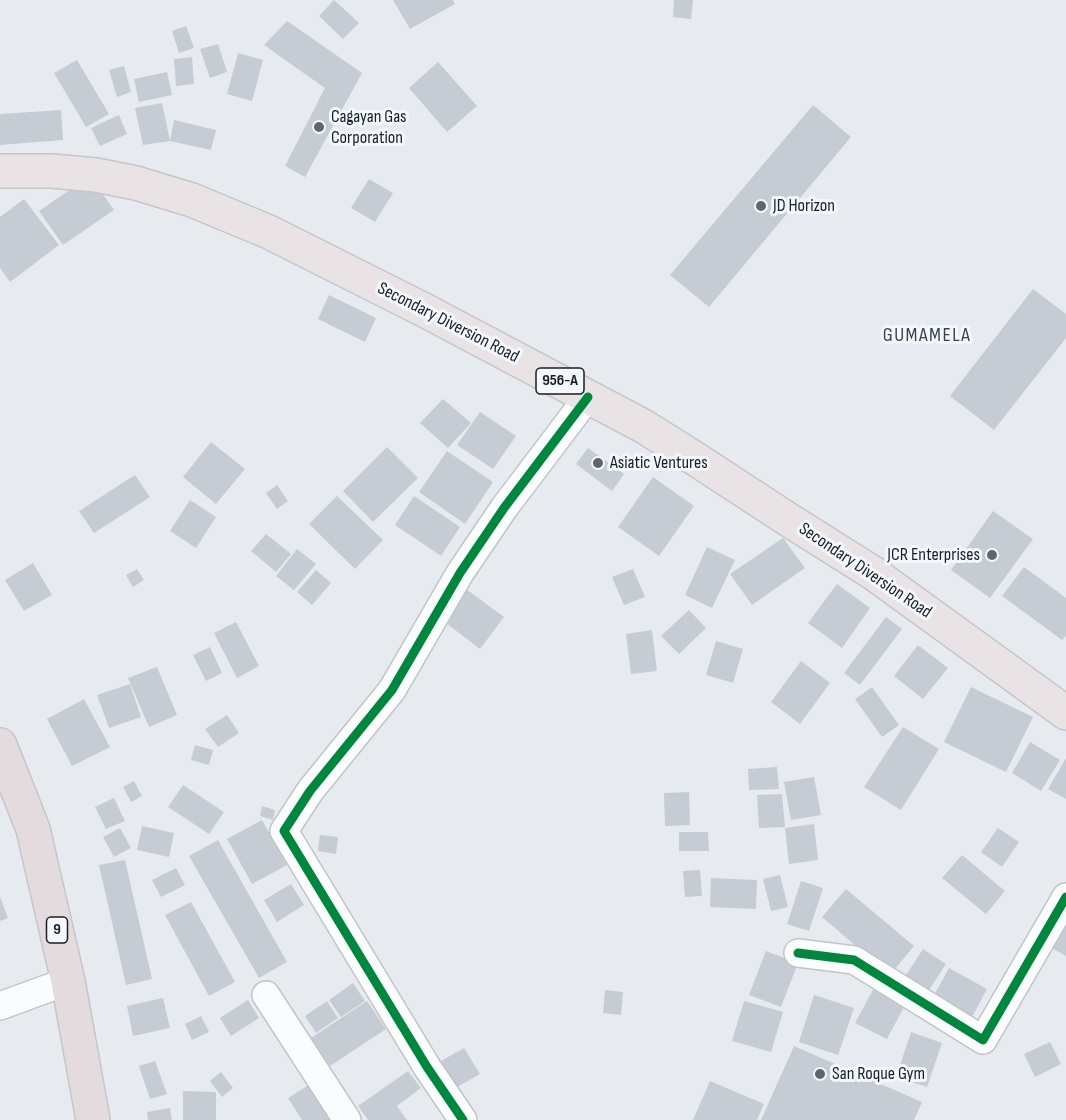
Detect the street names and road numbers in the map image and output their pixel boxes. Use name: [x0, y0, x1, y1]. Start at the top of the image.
street label: Secondary Diversion Road: [374, 278, 522, 368]
road number: 956-A: [536, 368, 584, 394]
street label: Secondary Diversion Road: [794, 518, 936, 624]
road number: 9: [46, 917, 68, 943]

